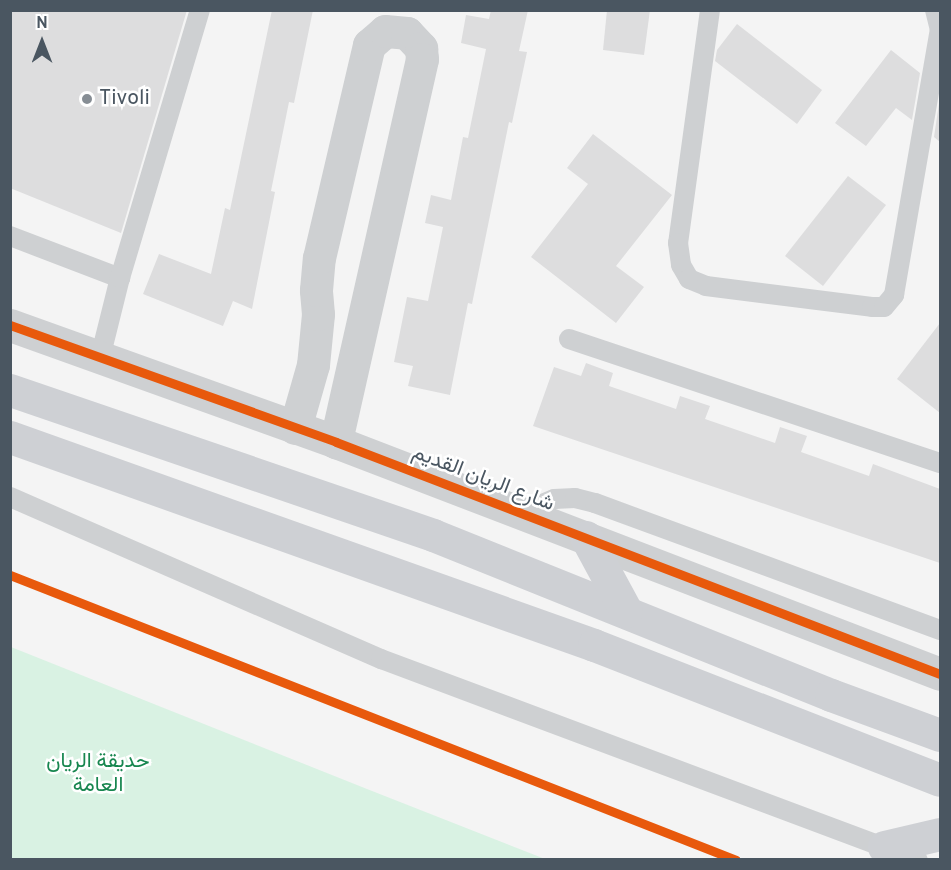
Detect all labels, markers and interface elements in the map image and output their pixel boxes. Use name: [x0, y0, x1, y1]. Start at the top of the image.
north arrow: [12, 12, 72, 72]
text: N: [36, 14, 48, 34]
place label: Tivoli: [99, 86, 150, 112]
marker: Tivoli: [80, 92, 94, 106]
street label: شارع الريان القديم: [409, 440, 557, 518]
park label: حديقة الريان العامة: [46, 749, 150, 799]

